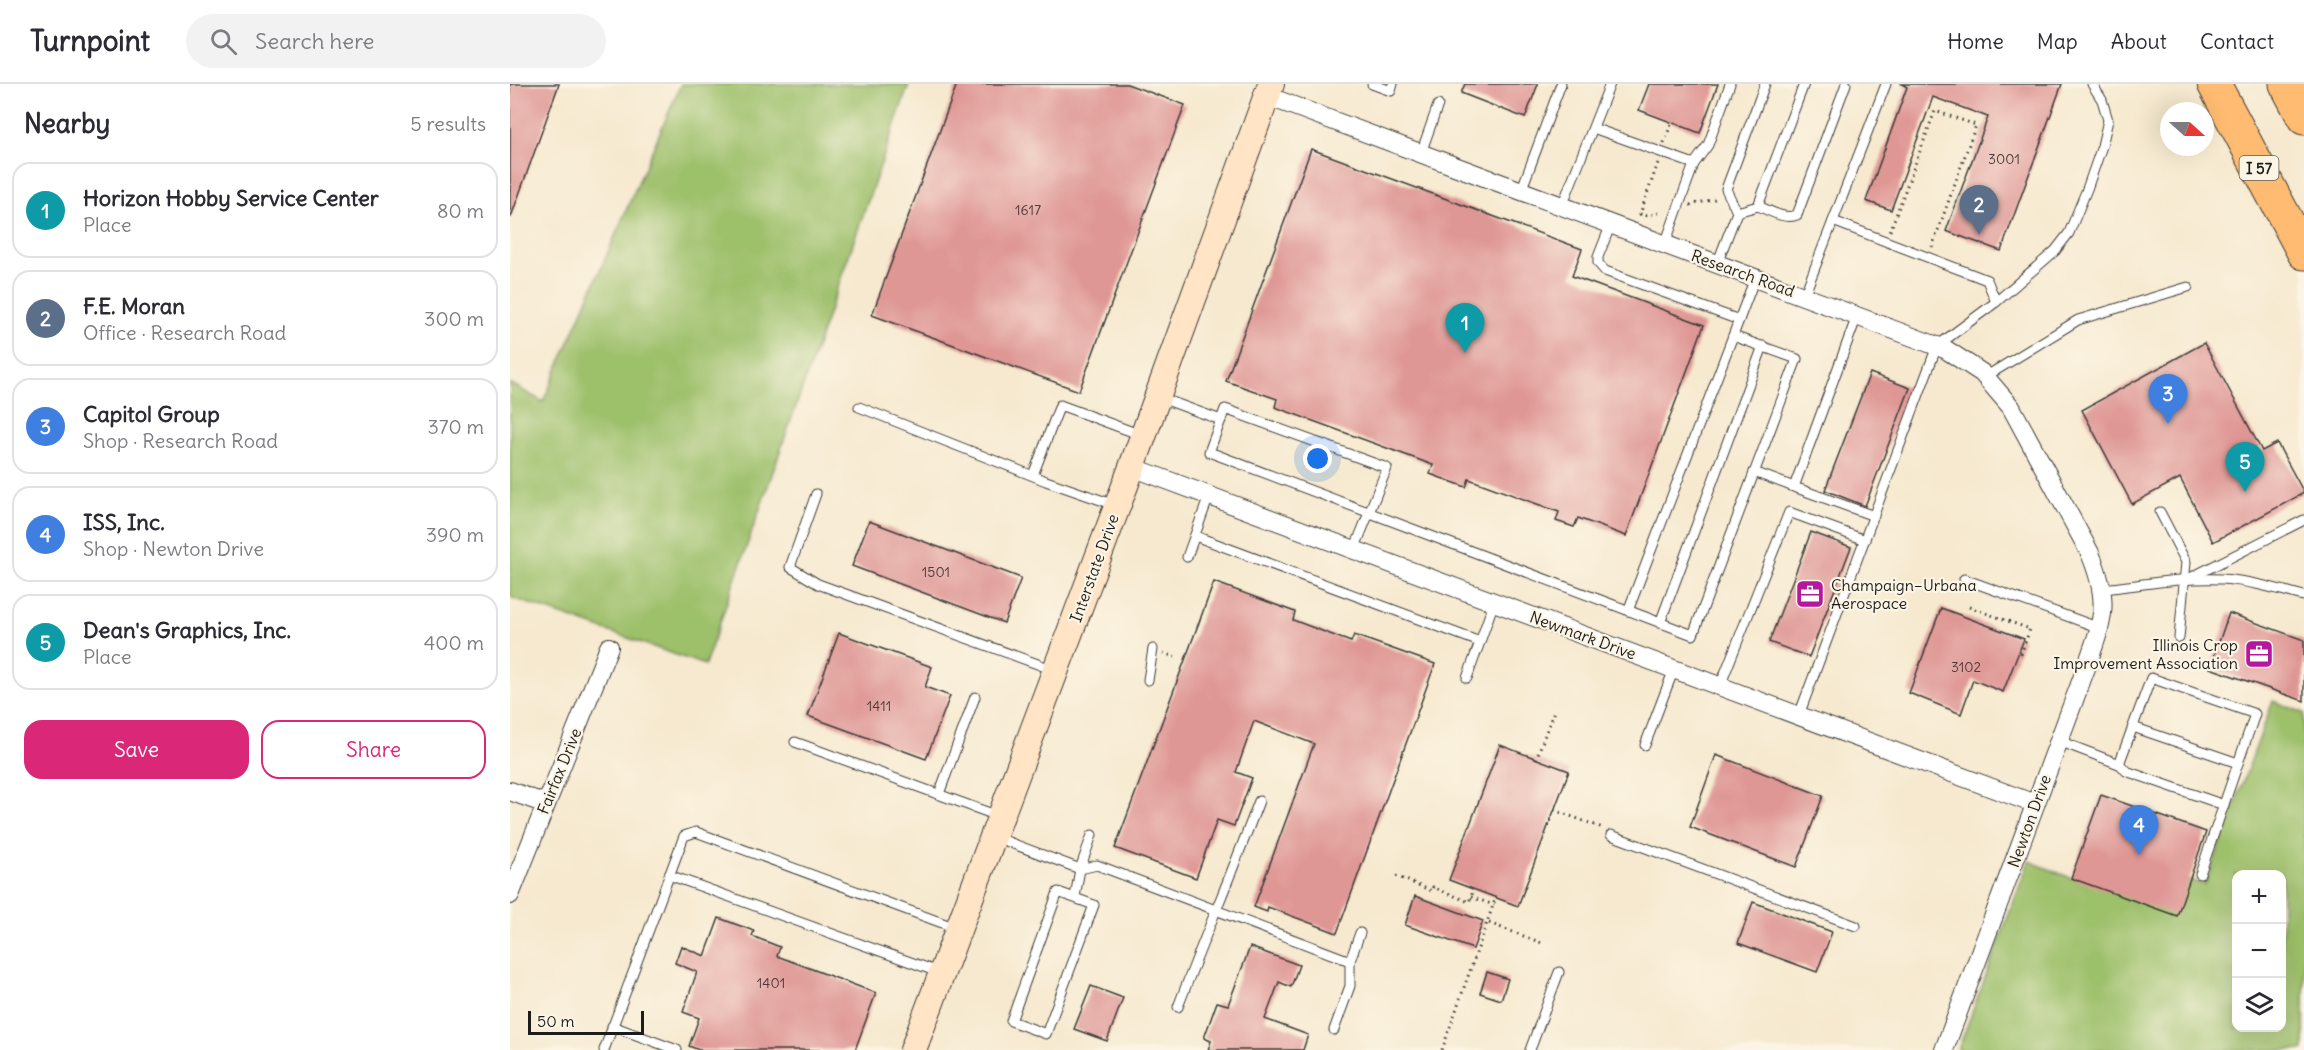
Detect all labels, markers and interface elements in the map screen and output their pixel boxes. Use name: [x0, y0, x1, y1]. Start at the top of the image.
search box: [186, 14, 606, 68]
text: Turnpoint: [30, 23, 150, 59]
icon: search: [207, 25, 240, 58]
text: Search here: [255, 27, 374, 55]
text: Home: [1947, 28, 2004, 55]
text: Map: [2037, 28, 2078, 55]
text: About: [2111, 28, 2167, 55]
text: Contact: [2200, 28, 2274, 55]
north arrow: [2160, 102, 2214, 156]
text: Nearby: [24, 107, 110, 140]
text: 5 results: [410, 111, 486, 136]
house number: 3001: [1988, 150, 2020, 168]
road number: I 57: [2240, 156, 2278, 180]
text: Horizon Hobby Service Center: [83, 184, 379, 212]
pin: 2: [1960, 186, 1998, 235]
text: 1: [42, 198, 49, 223]
text: 80 m: [437, 198, 484, 223]
house number: 1617: [1015, 201, 1041, 219]
text: Place: [83, 212, 131, 237]
street label: Research Road: [1689, 245, 1797, 301]
text: F.E. Moran: [83, 292, 185, 320]
pin: 1: [1446, 304, 1484, 353]
text: 2: [40, 306, 51, 331]
text: 300 m: [424, 306, 484, 331]
text: Office · Research Road: [83, 320, 286, 345]
pin: 3: [2148, 374, 2188, 424]
text: Capitol Group: [83, 400, 220, 428]
text: 3: [40, 414, 51, 439]
text: 370 m: [427, 414, 484, 439]
text: Shop · Research Road: [83, 428, 278, 453]
pin: 5: [2226, 442, 2264, 492]
your location: [1303, 444, 1332, 473]
text: ISS, Inc.: [83, 508, 165, 536]
street label: Interstate Drive: [1065, 511, 1123, 625]
text: 4: [40, 522, 51, 547]
text: 390 m: [426, 522, 484, 547]
text: Shop · Newton Drive: [83, 536, 264, 561]
house number: 1501: [922, 563, 950, 581]
place label: Champaign–Urbana Aerospace: [1831, 575, 1977, 613]
office icon: Champaign–Urbana Aerospace: [1794, 578, 1826, 610]
street label: Newmark Drive: [1527, 607, 1639, 663]
text: Dean's Graphics, Inc.: [83, 616, 291, 644]
text: 5: [40, 630, 51, 655]
text: 400 m: [424, 630, 484, 655]
place label: Illinois Crop Improvement Association: [2053, 635, 2238, 673]
office icon: Illinois Crop Improvement Association: [2243, 638, 2275, 670]
text: Place: [83, 644, 131, 669]
house number: 3102: [1951, 658, 1981, 676]
house number: 1411: [867, 697, 891, 715]
button: Save: [24, 720, 249, 779]
button: Share: [261, 720, 486, 779]
street label: Fairfax Drive: [533, 725, 585, 817]
street label: Newton Drive: [2003, 772, 2055, 870]
pin: 4: [2120, 806, 2158, 855]
map controls: [2232, 870, 2286, 1032]
button: +: [2232, 870, 2286, 924]
button: −: [2232, 924, 2286, 978]
house number: 1401: [757, 974, 785, 992]
button: layers: [2232, 978, 2286, 1032]
scale bar: [528, 1008, 644, 1036]
text: 50 m: [537, 1011, 575, 1031]

